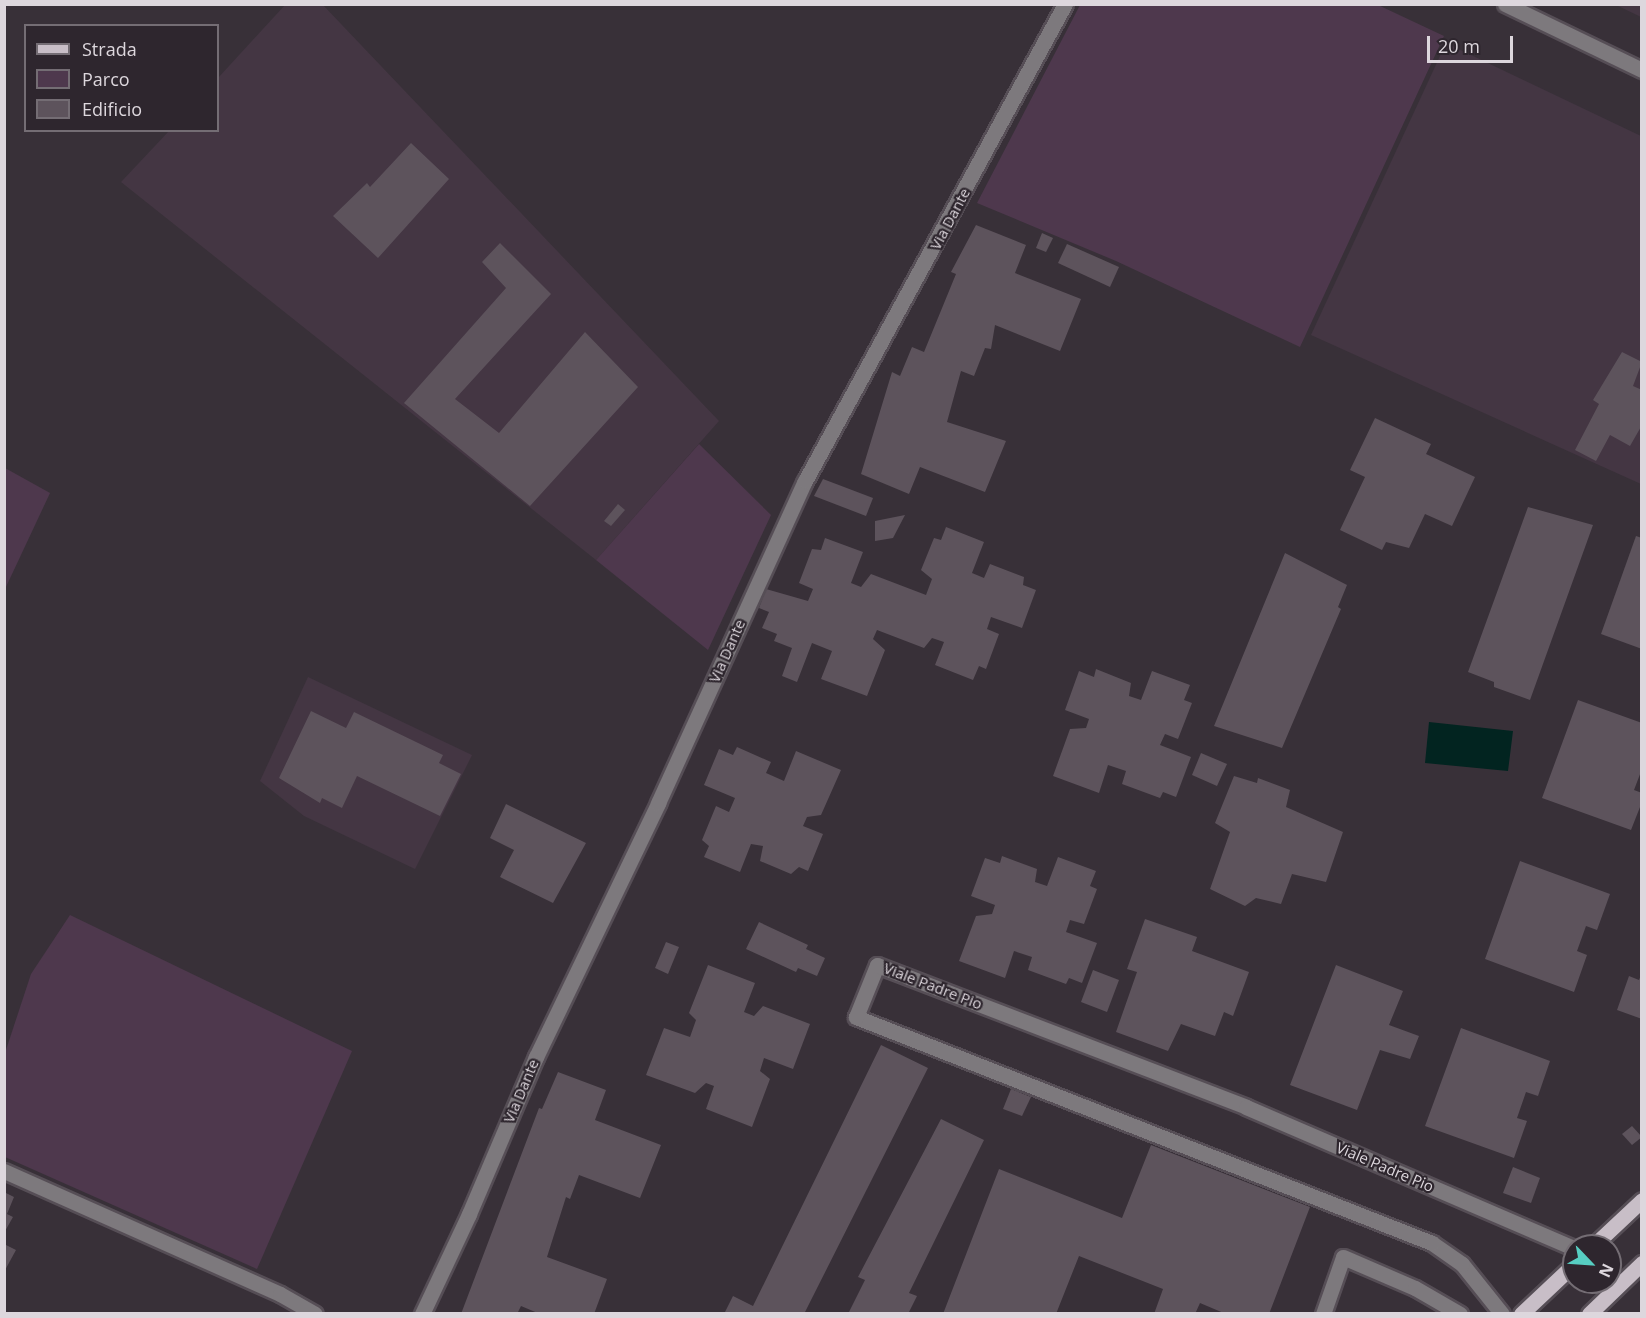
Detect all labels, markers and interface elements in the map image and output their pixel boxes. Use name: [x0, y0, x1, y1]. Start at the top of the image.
legend: [24, 24, 219, 132]
scale bar: [1430, 24, 1516, 62]
text: 20 m: [1438, 34, 1480, 58]
text: Strada: [82, 37, 137, 61]
text: Parco: [82, 67, 130, 91]
text: Edificio: [82, 97, 142, 121]
street label: Via Dante: [926, 185, 974, 253]
street label: Via Dante: [705, 617, 749, 685]
street label: Viale Padre Pio: [881, 959, 985, 1013]
street label: Via Dante: [500, 1057, 542, 1125]
street label: Viale Padre Pio: [1334, 1138, 1436, 1196]
north arrow: [1562, 1234, 1622, 1294]
text: N: [1594, 1260, 1619, 1281]

